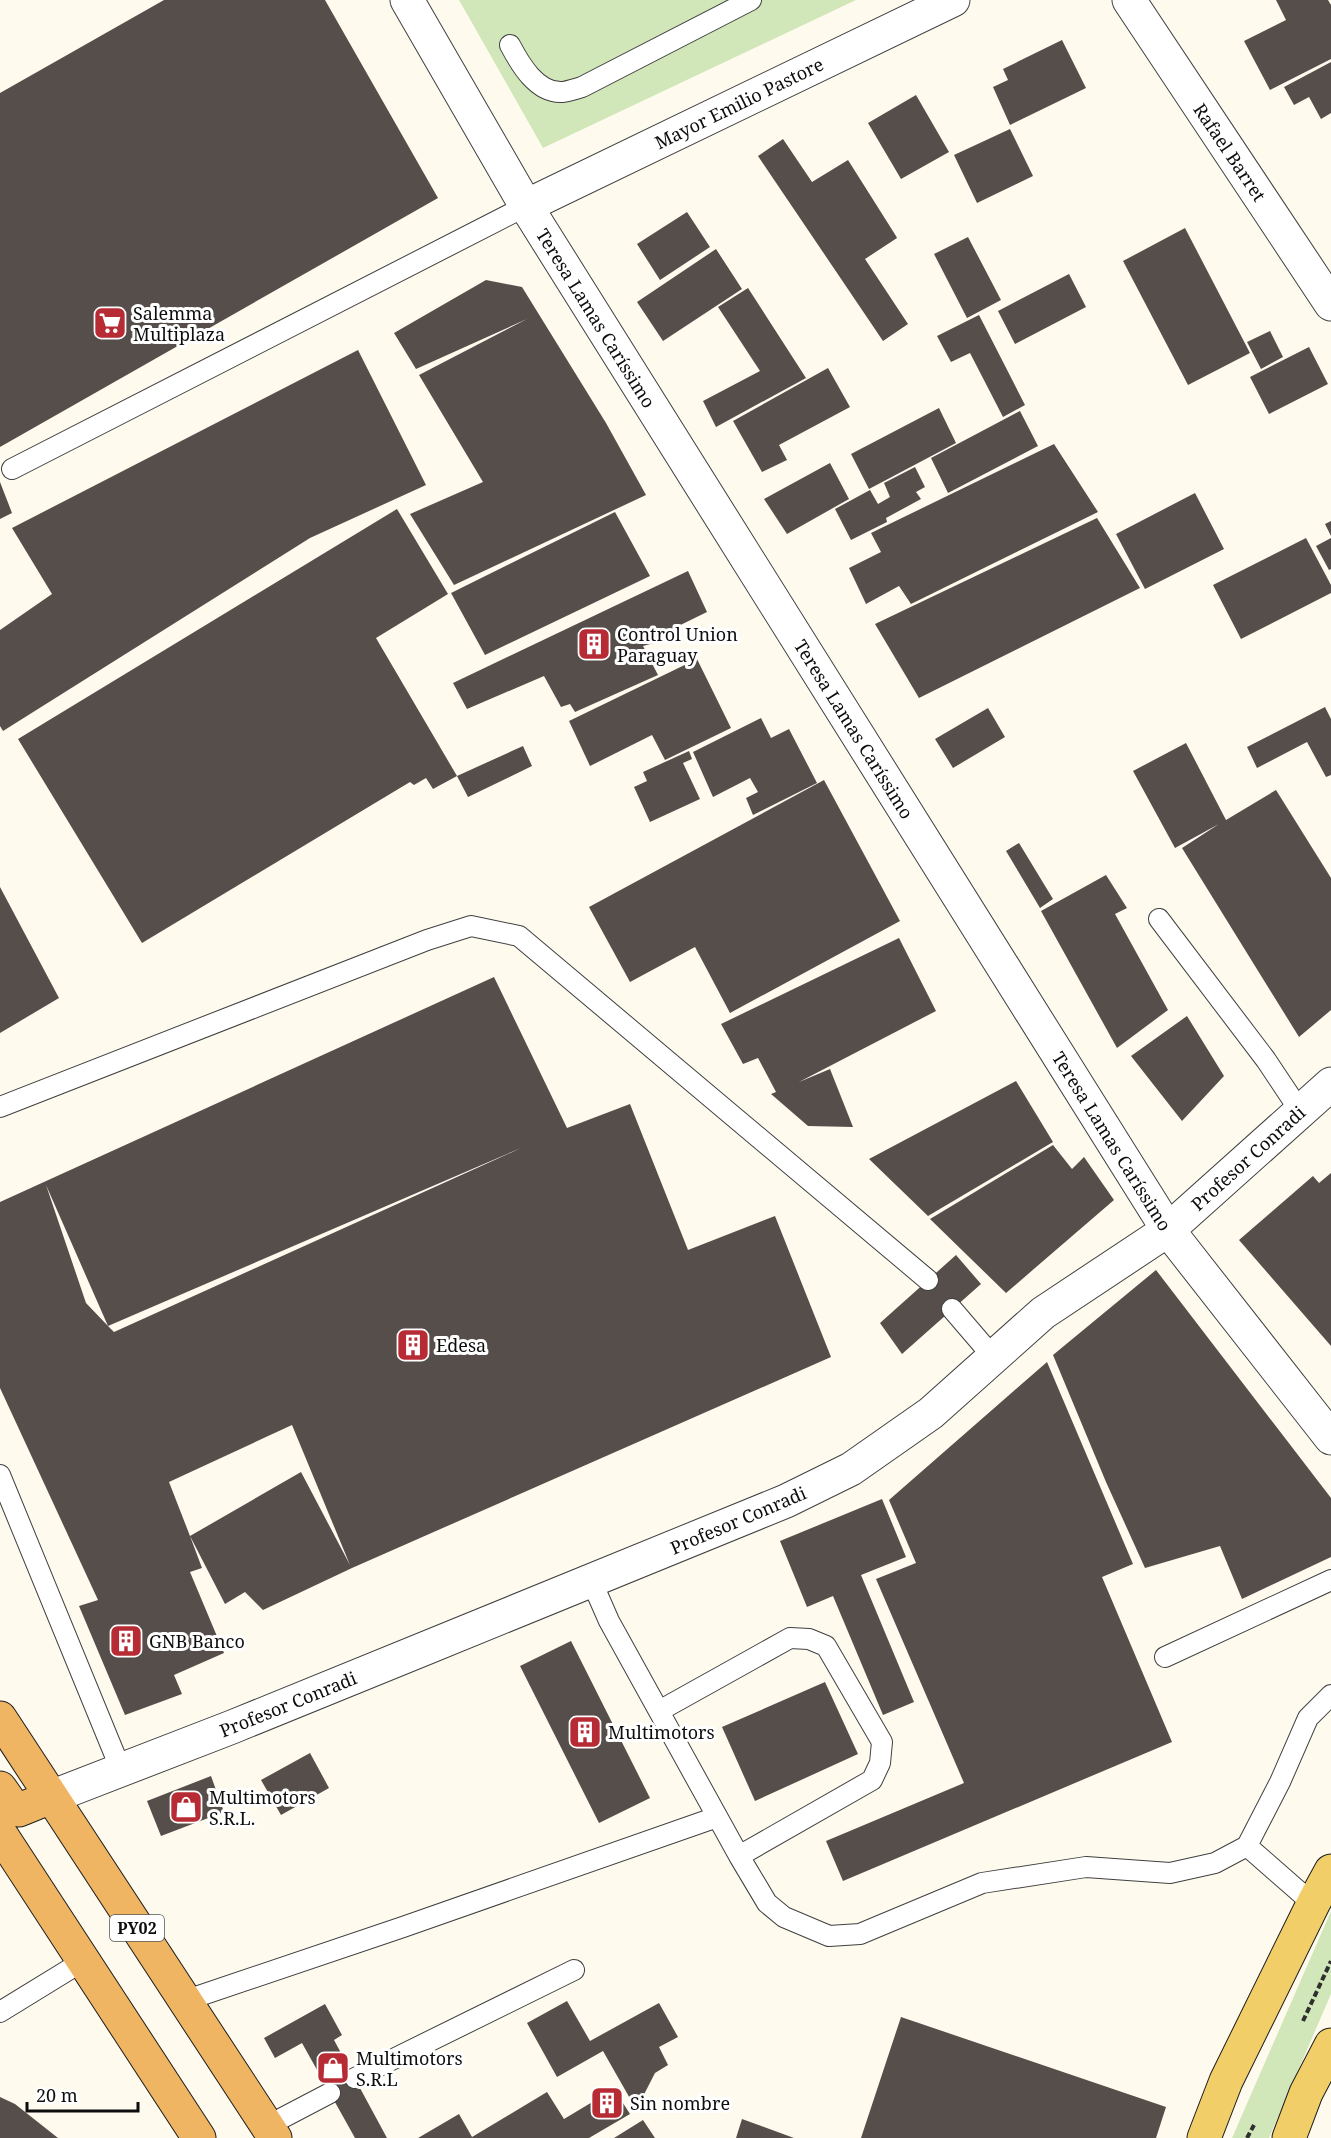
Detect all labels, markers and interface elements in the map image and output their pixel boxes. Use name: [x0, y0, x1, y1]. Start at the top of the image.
street label: Mayor Emilio Pastore: [651, 52, 827, 154]
street label: Rafael Barret: [1188, 98, 1272, 206]
street label: Teresa Lamas Caríssimo: [531, 224, 661, 412]
place label: Salemma Multiplaza: [133, 301, 225, 346]
supermarket icon: Salemma Multiplaza: [92, 305, 128, 341]
place label: Control Union Paraguay: [617, 622, 738, 667]
building icon: Control Union Paraguay: [576, 626, 612, 662]
street label: Teresa Lamas Caríssimo: [789, 635, 919, 823]
street label: Teresa Lamas Caríssimo: [1047, 1047, 1177, 1235]
street label: Profesor Conradi: [1186, 1100, 1310, 1216]
building icon: Edesa: [395, 1327, 431, 1363]
place label: Edesa: [436, 1333, 486, 1357]
street label: Profesor Conradi: [666, 1480, 810, 1560]
building icon: GNB Banco: [108, 1623, 144, 1659]
place label: GNB Banco: [149, 1629, 245, 1653]
street label: Profesor Conradi: [216, 1665, 360, 1742]
building icon: Multimotors: [567, 1714, 603, 1750]
place label: Multimotors: [608, 1720, 715, 1744]
place label: Multimotors S.R.L.: [209, 1785, 316, 1830]
shop icon: Multimotors S.R.L.: [168, 1789, 204, 1825]
road number: PY02: [110, 1915, 164, 1941]
place label: Multimotors S.R.L: [356, 2046, 463, 2091]
shop icon: Multimotors S.R.L: [315, 2050, 351, 2086]
scale bar: [27, 2075, 138, 2113]
text: 20 m: [36, 2083, 78, 2107]
building icon: Sin nombre: [589, 2085, 625, 2121]
place label: Sin nombre: [630, 2091, 730, 2115]

